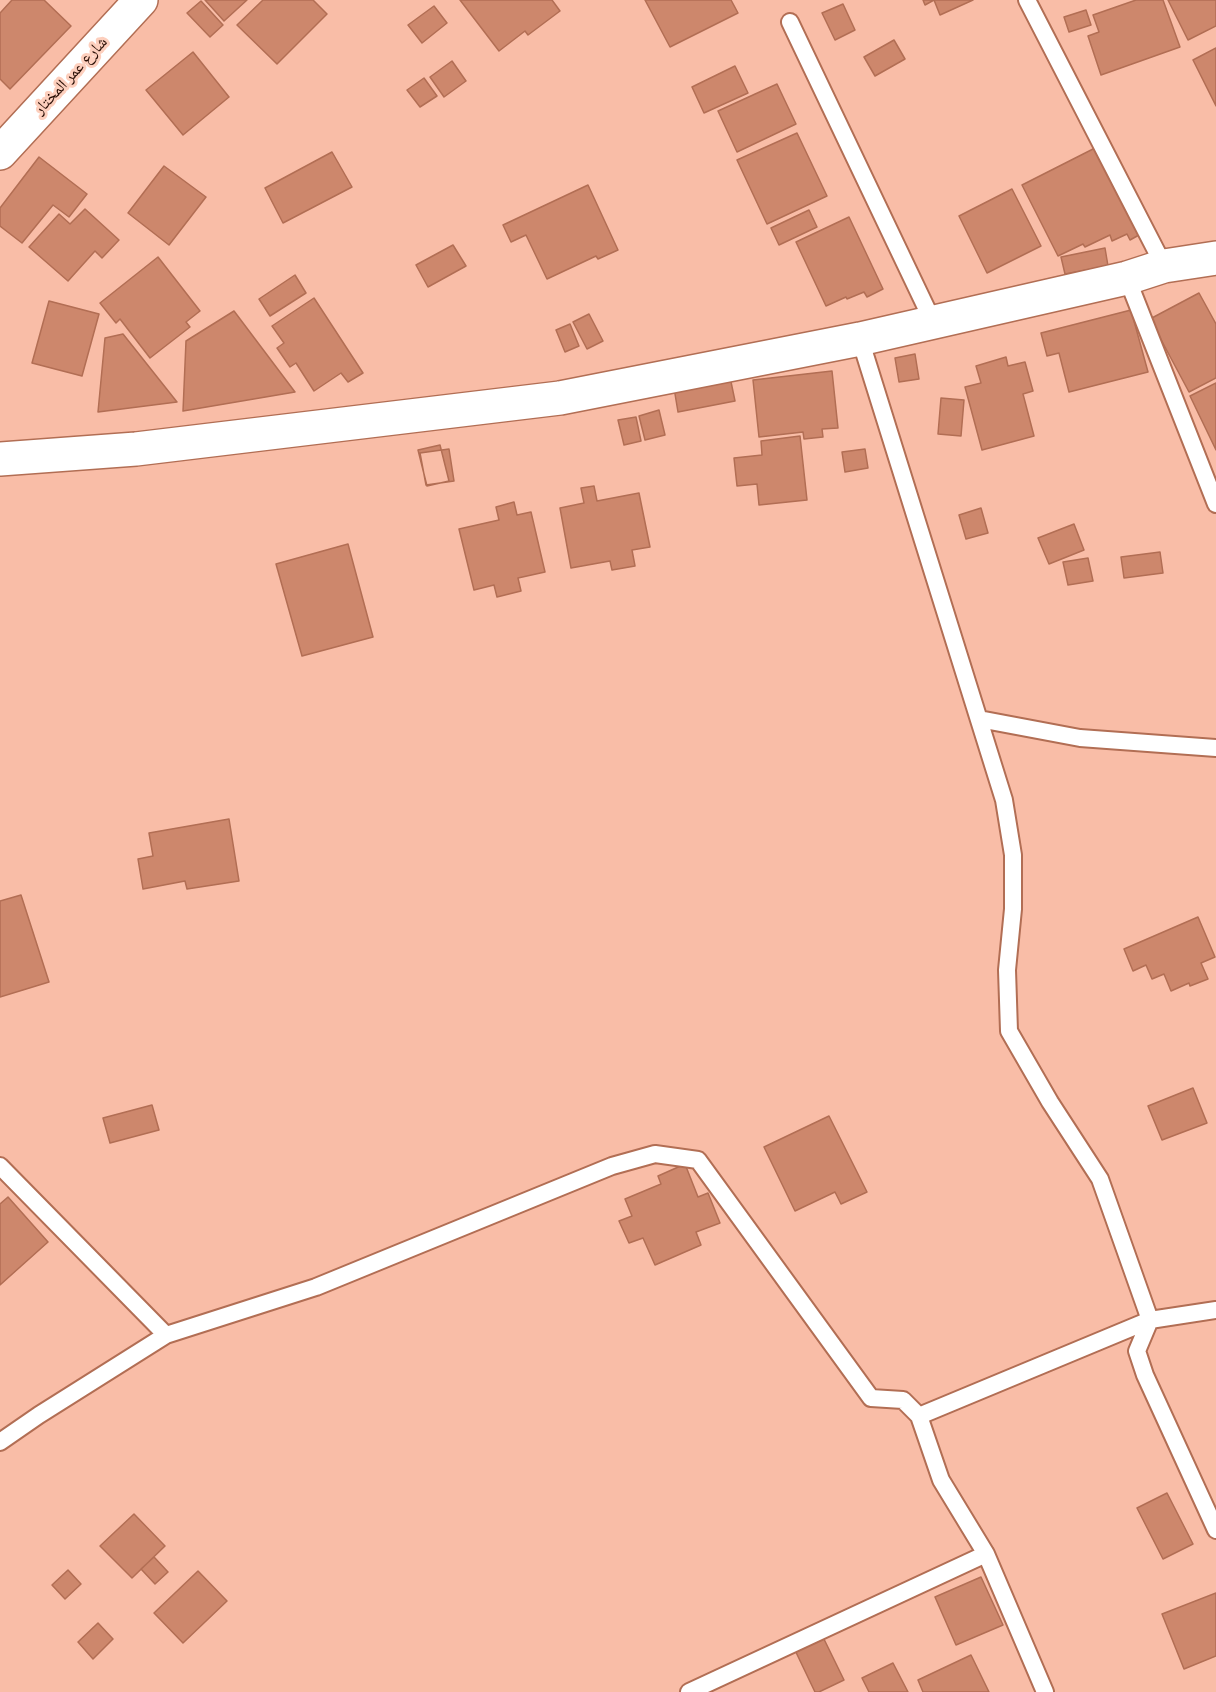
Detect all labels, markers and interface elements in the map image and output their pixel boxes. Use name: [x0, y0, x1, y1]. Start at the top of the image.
street label: شارع عمر المختار: [30, 33, 112, 119]

